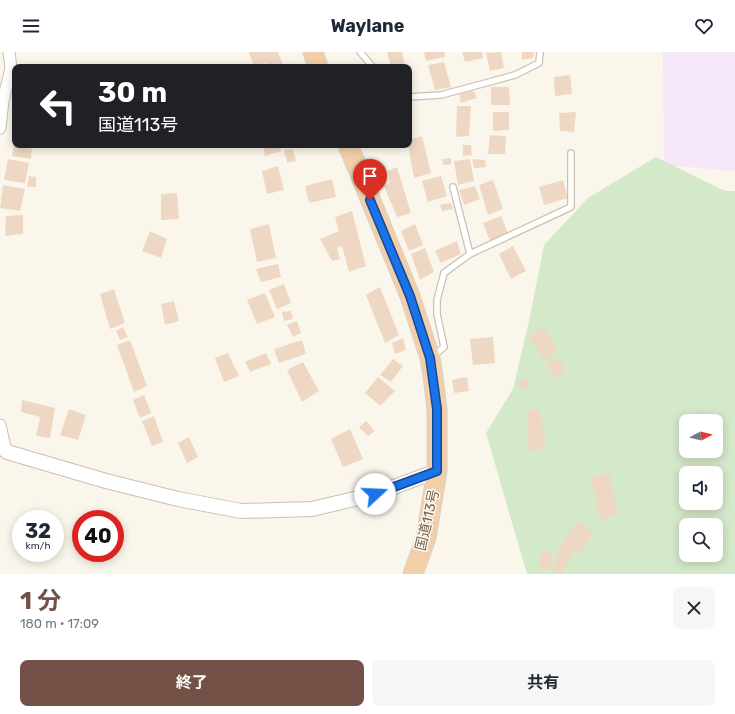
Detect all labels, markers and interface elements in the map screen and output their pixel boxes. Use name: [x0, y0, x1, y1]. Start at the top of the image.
icon: menu: [20, 15, 42, 37]
text: Waylane: [331, 15, 404, 37]
icon: heart: [693, 15, 715, 37]
text: 30 m: [98, 76, 167, 109]
icon: left: [32, 80, 84, 132]
text: 国道113号: [98, 114, 178, 136]
pin: [353, 159, 387, 200]
icon: arrive: [359, 165, 381, 187]
north arrow: [679, 414, 723, 458]
map controls: [679, 414, 723, 562]
button: sound: [679, 466, 723, 510]
position arrow: [354, 473, 396, 515]
street label: 国道113号: [412, 488, 443, 552]
speed limit sign: 40: [72, 510, 124, 562]
button: search: [679, 518, 723, 562]
text: 32: [25, 519, 51, 543]
text: km/h: [26, 540, 50, 552]
text: 1 分: [20, 587, 61, 615]
button: close: [673, 587, 715, 629]
text: 180 m · 17:09: [20, 616, 99, 631]
button: 終了: [20, 660, 364, 706]
button: 共有: [372, 660, 715, 706]

